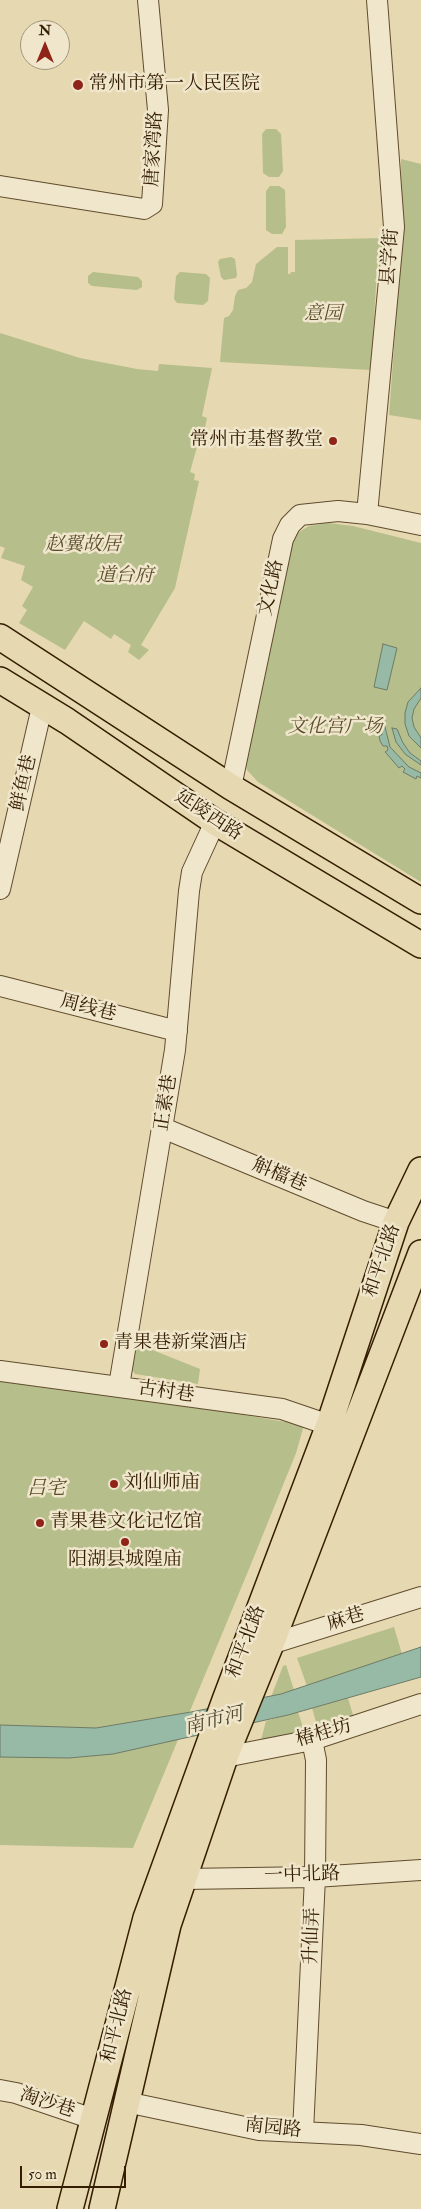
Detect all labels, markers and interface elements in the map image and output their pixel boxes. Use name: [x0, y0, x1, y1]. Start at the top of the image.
north arrow: [20, 20, 70, 70]
text: N: [39, 22, 51, 39]
place label: 常州市第一人民医院: [89, 74, 260, 96]
marker: 常州市第一人民医院: [71, 78, 85, 92]
street label: 唐家湾路: [142, 110, 168, 188]
street label: 县学街: [378, 228, 404, 286]
park label: 意园: [304, 304, 342, 326]
place label: 常州市基督教堂: [190, 430, 323, 452]
marker: 常州市基督教堂: [327, 435, 339, 447]
park label: 赵翼故居: [45, 535, 121, 557]
street label: 文化路: [255, 558, 289, 618]
park label: 道台府: [97, 566, 153, 588]
park label: 文化宫广场: [288, 717, 382, 739]
street label: 鲜鱼巷: [7, 753, 43, 813]
street label: 延陵西路: [170, 786, 246, 846]
street label: 周线巷: [58, 991, 118, 1027]
street label: 正素巷: [151, 1073, 183, 1133]
street label: 斛檔巷: [248, 1154, 310, 1198]
street label: 和平北路: [360, 1221, 406, 1301]
place label: 青果巷新棠酒店: [114, 1333, 247, 1355]
marker: 青果巷新棠酒店: [98, 1338, 110, 1350]
street label: 古村巷: [136, 1378, 196, 1408]
place label: 刘仙师庙: [124, 1473, 200, 1495]
marker: 刘仙师庙: [108, 1478, 120, 1490]
park label: 吕宅: [27, 1479, 65, 1501]
place label: 青果巷文化记忆馆: [50, 1512, 202, 1534]
marker: 青果巷文化记忆馆: [34, 1517, 46, 1529]
marker: 阳湖县城隍庙: [119, 1536, 131, 1548]
place label: 阳湖县城隍庙: [68, 1550, 182, 1572]
street label: 和平北路: [223, 1602, 271, 1682]
street label: 麻巷: [324, 1604, 368, 1636]
water label: 南市河: [182, 1703, 246, 1741]
street label: 椿桂坊: [293, 1715, 355, 1753]
street label: 一中北路: [264, 1863, 340, 1889]
street label: 升仙弄: [301, 1907, 325, 1965]
street label: 和平北路: [98, 1986, 138, 2066]
street label: 淘沙巷: [16, 2084, 78, 2124]
street label: 南园路: [243, 2115, 303, 2143]
scale bar: [22, 2156, 129, 2188]
text: 50 m: [28, 2165, 57, 2184]

